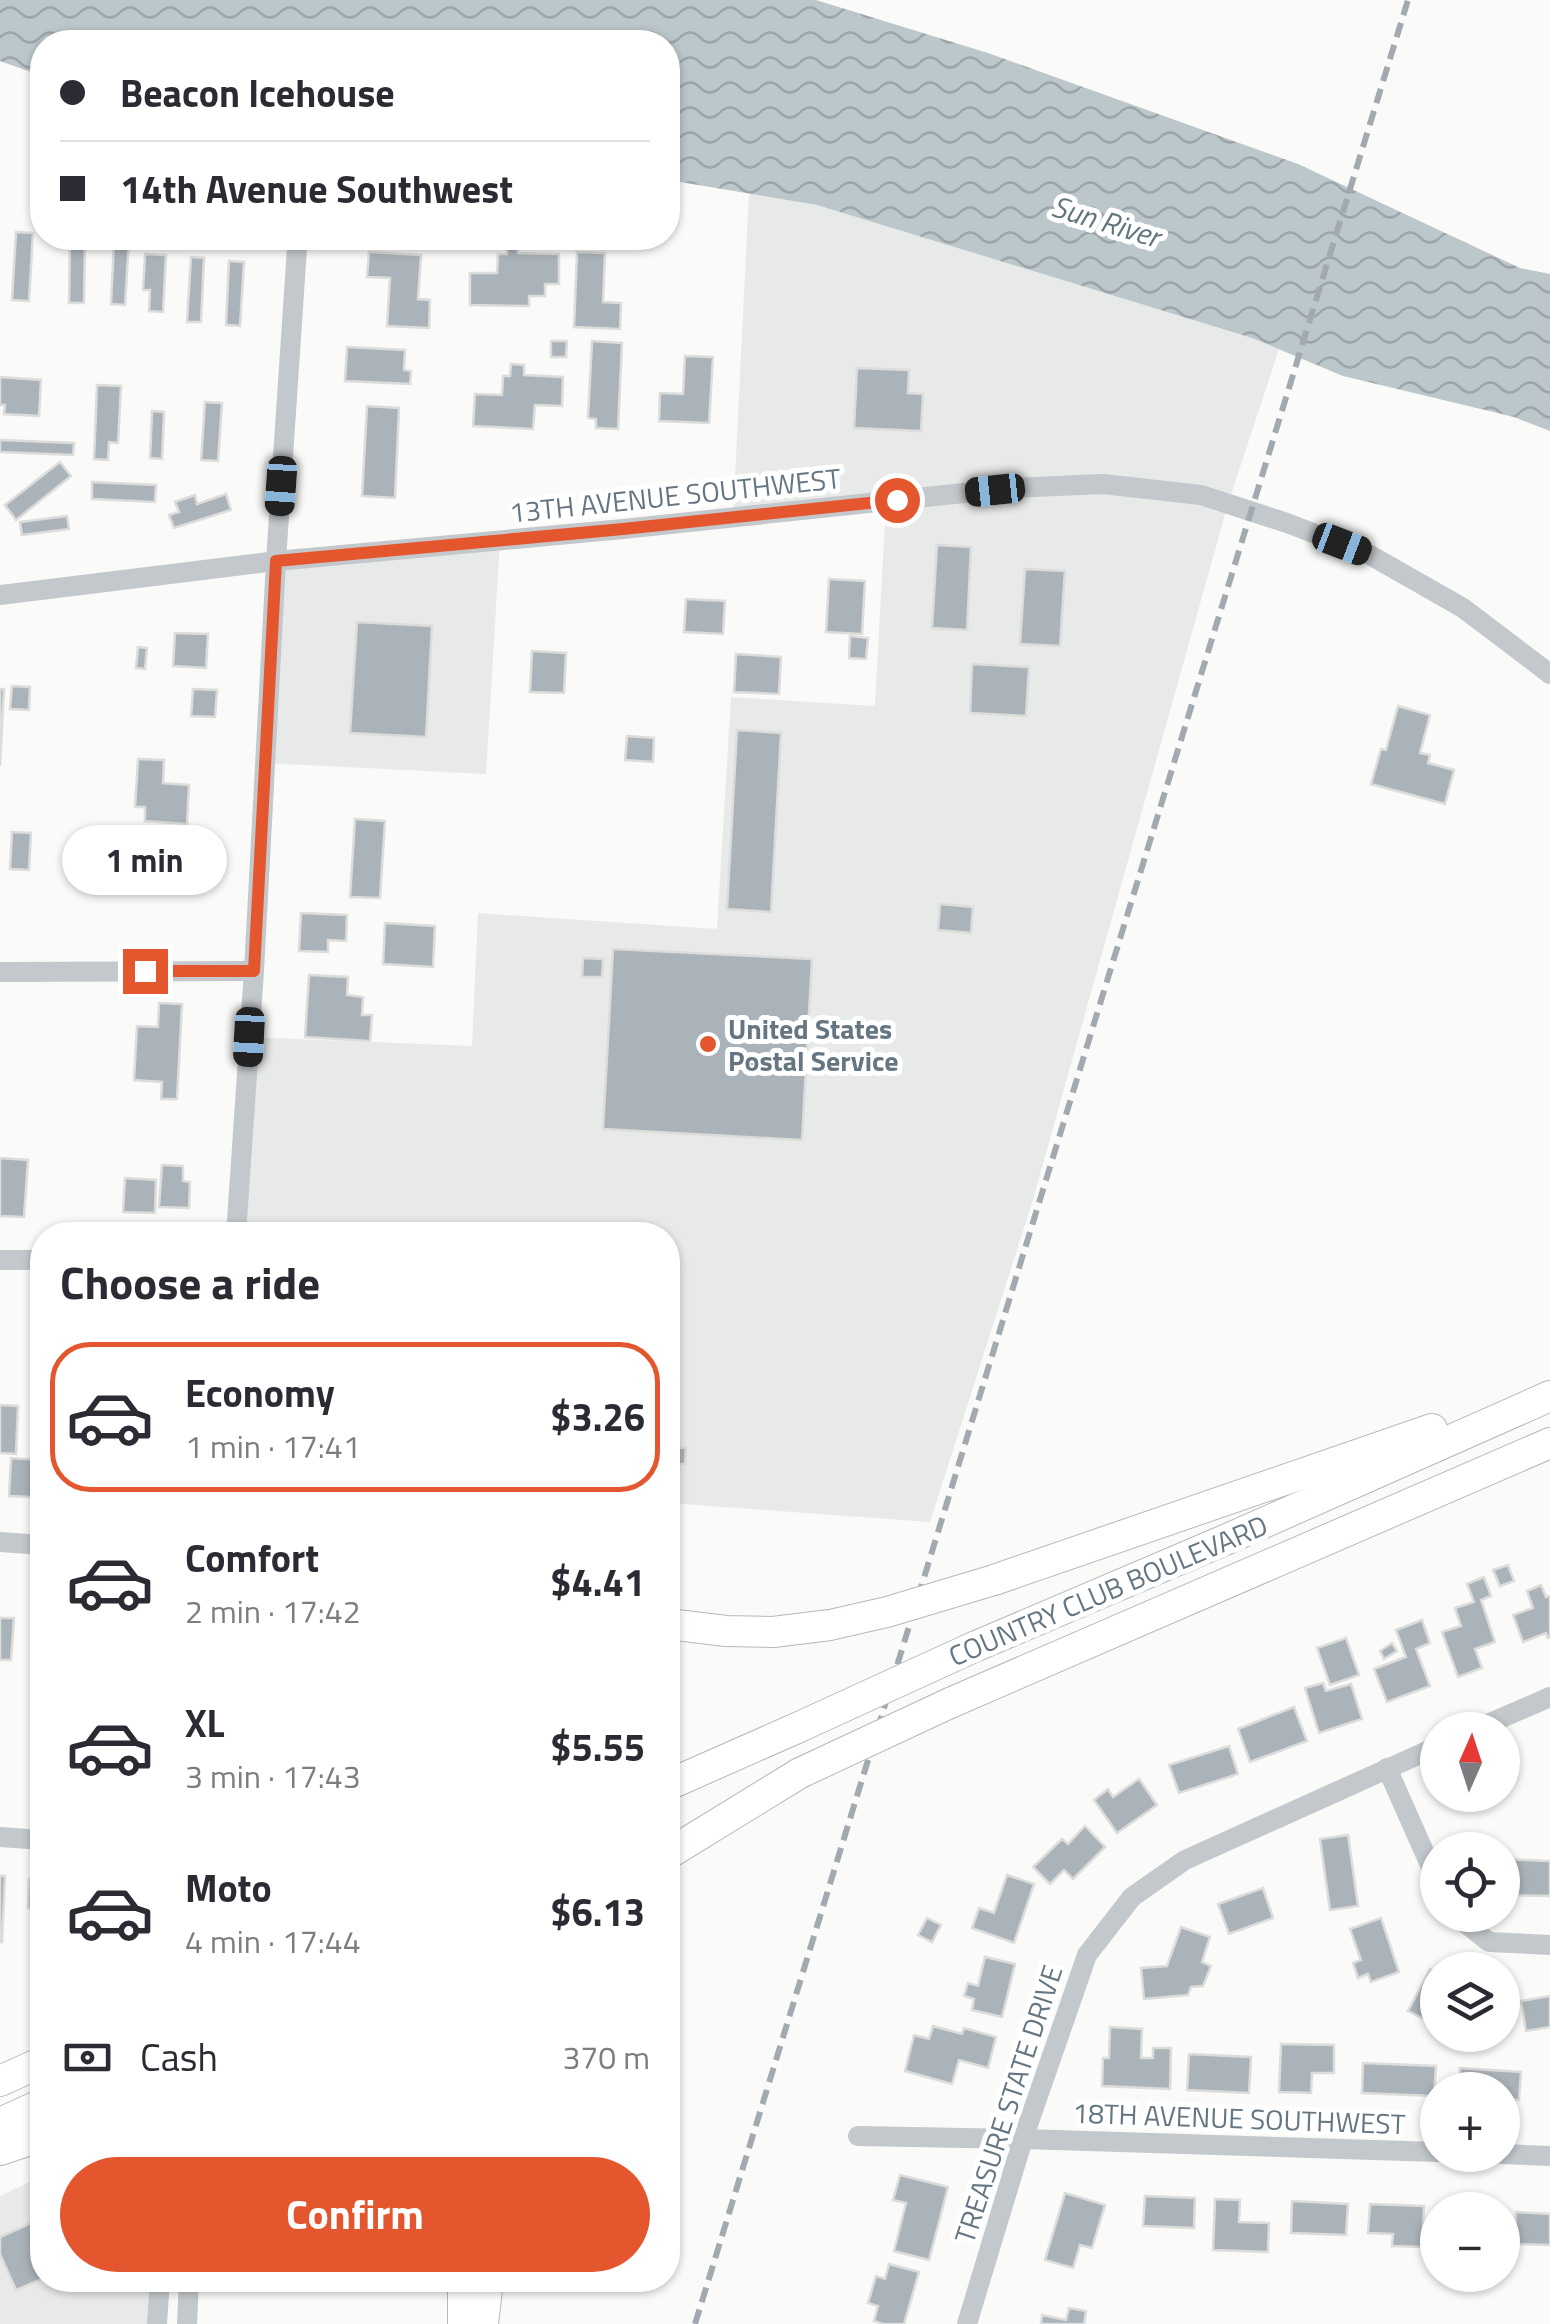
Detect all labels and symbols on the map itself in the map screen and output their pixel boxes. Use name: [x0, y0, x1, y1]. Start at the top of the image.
water label: Sun River: [1046, 183, 1169, 260]
car: [264, 455, 298, 517]
street label: 13TH AVENUE SOUTHWEST: [507, 456, 843, 534]
car: [964, 472, 1026, 508]
route start: [875, 478, 920, 523]
car: [1309, 519, 1375, 569]
callout: 1 min: [62, 826, 228, 896]
route end: [123, 949, 168, 994]
car: [232, 1006, 266, 1068]
place label: United States Postal Service: [728, 1007, 899, 1082]
marker: United States Postal Service: [697, 1033, 719, 1055]
street label: COUNTRY CLUB BOULEVARD: [942, 1503, 1274, 1677]
north arrow: [1420, 1712, 1520, 1812]
street label: TREASURE STATE DRIVE: [943, 1959, 1073, 2249]
street label: 18TH AVENUE SOUTHWEST: [1072, 2091, 1406, 2145]

